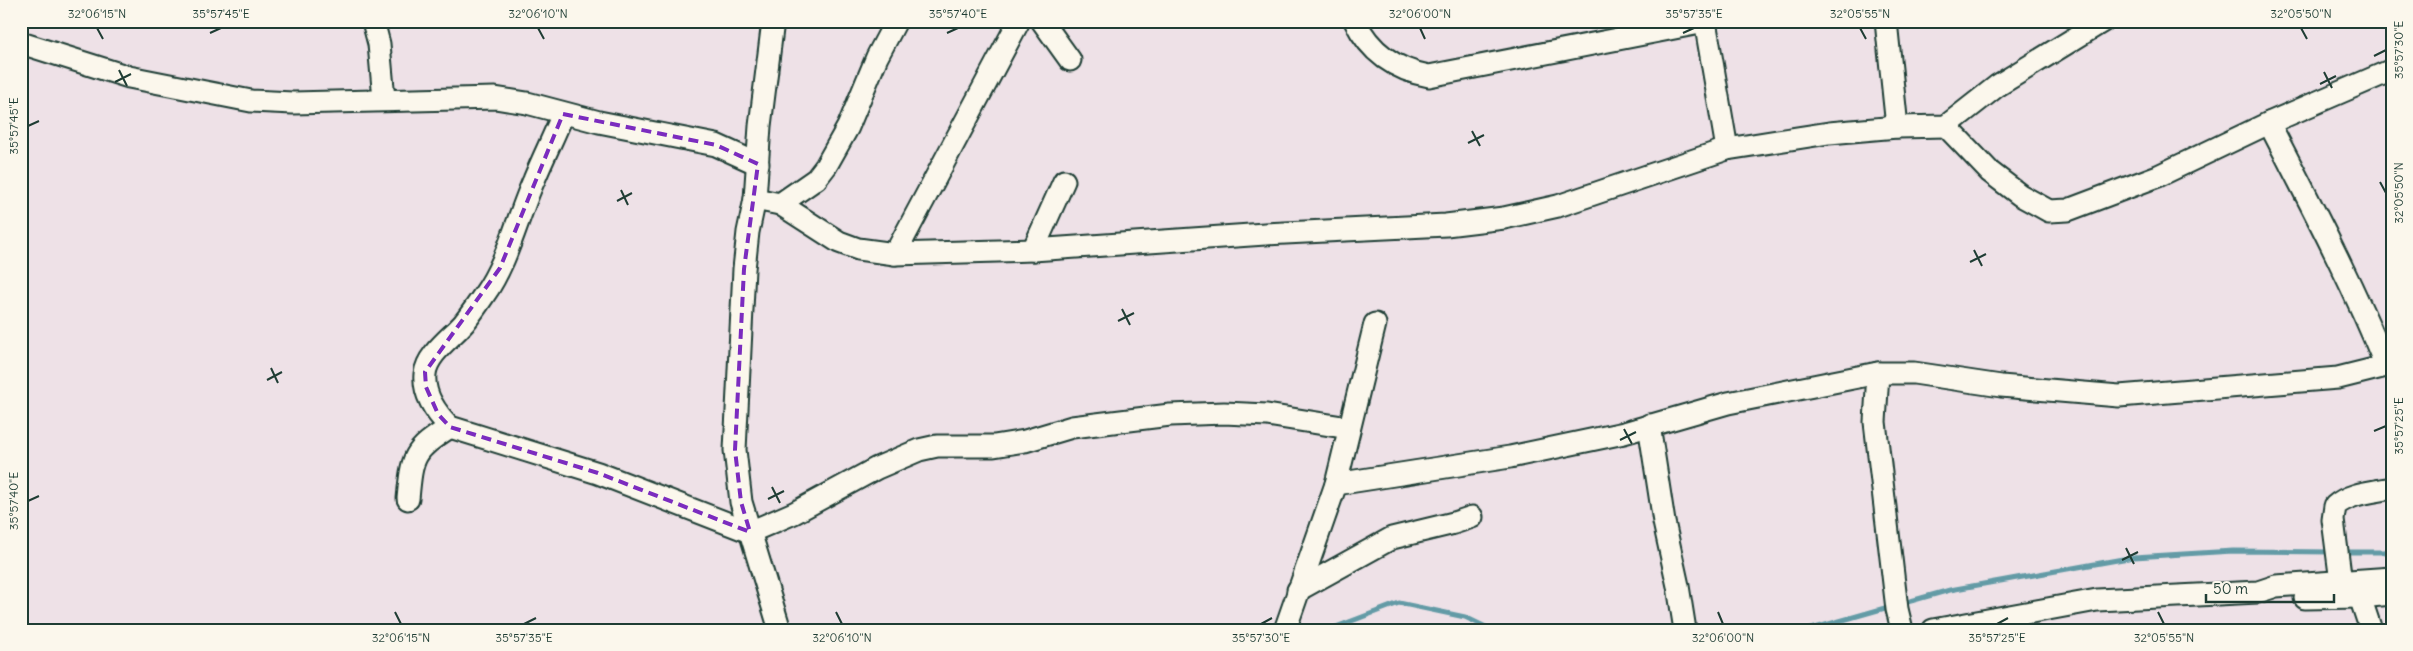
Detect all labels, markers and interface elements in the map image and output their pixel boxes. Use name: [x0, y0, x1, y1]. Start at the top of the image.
text: 32°06'15"N: [68, 6, 126, 21]
text: 35°57'45"E: [192, 6, 250, 21]
text: 32°06'10"N: [508, 6, 568, 21]
text: 35°57'40"E: [929, 6, 987, 21]
text: 32°06'00"N: [1389, 6, 1451, 21]
text: 35°57'35"E: [1665, 6, 1723, 21]
text: 32°05'55"N: [1830, 6, 1890, 21]
text: 32°05'50"N: [2270, 6, 2332, 21]
text: 35°57'30"E: [2391, 21, 2406, 79]
text: 35°57'45"E: [6, 97, 21, 155]
text: 32°05'50"N: [2391, 162, 2406, 224]
text: 35°57'25"E: [2391, 397, 2406, 455]
text: 35°57'40"E: [6, 472, 21, 530]
scale bar: [2206, 571, 2333, 603]
text: 50 m: [2213, 579, 2248, 598]
text: 32°06'15"N: [372, 630, 430, 645]
text: 35°57'35"E: [495, 630, 553, 645]
text: 32°06'10"N: [812, 630, 872, 645]
text: 35°57'30"E: [1232, 630, 1290, 645]
text: 32°06'00"N: [1692, 630, 1754, 645]
text: 35°57'25"E: [1968, 630, 2026, 645]
text: 32°05'55"N: [2134, 630, 2194, 645]

